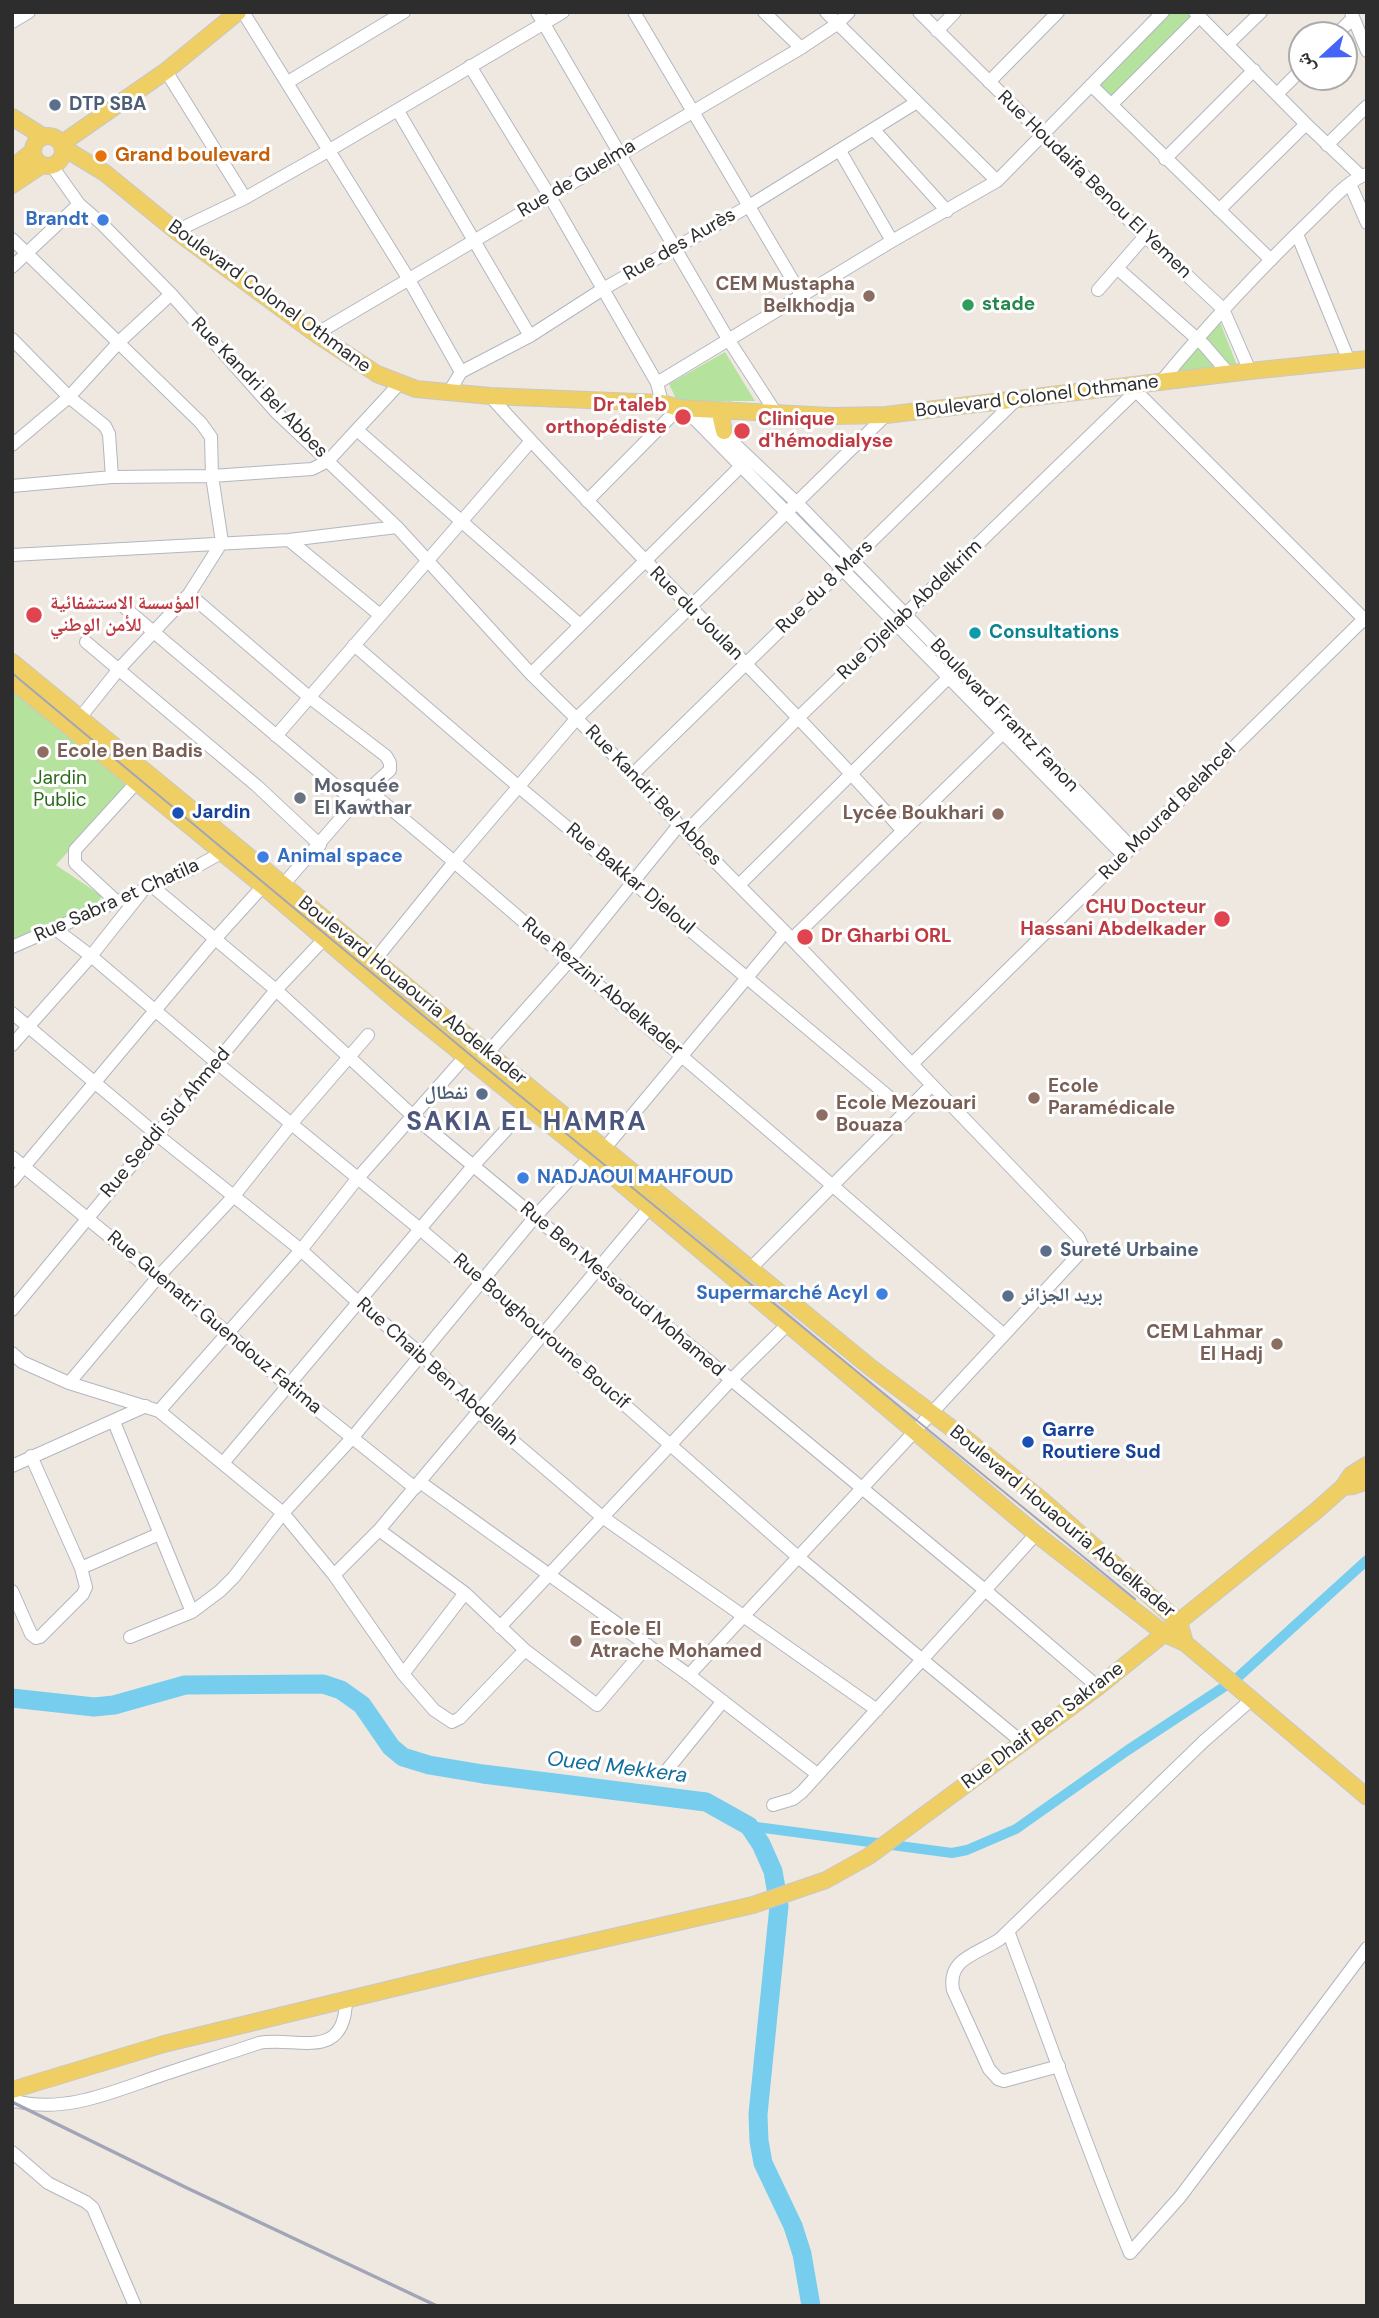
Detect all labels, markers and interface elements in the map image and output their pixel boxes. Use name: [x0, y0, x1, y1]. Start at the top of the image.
north arrow: [1288, 21, 1358, 91]
text: ش: [1290, 49, 1320, 77]
street label: Rue Houdaifa Benou El Yemen: [992, 86, 1196, 284]
place label: DTP SBA: [69, 94, 146, 116]
marker: DTP SBA: [47, 97, 63, 113]
street label: Rue de Guelma: [514, 135, 640, 223]
place label: Grand boulevard: [115, 145, 271, 167]
marker: Grand boulevard: [93, 148, 109, 164]
street label: Rue des Aurès: [620, 204, 740, 286]
place label: Brandt: [26, 209, 89, 231]
marker: Brandt: [95, 212, 111, 228]
street label: Boulevard Colonel Othmane: [163, 216, 375, 378]
place label: CEM Mustapha Belkhodja: [716, 274, 855, 318]
marker: CEM Mustapha Belkhodja: [861, 288, 877, 304]
place label: stade: [982, 294, 1035, 316]
marker: stade: [960, 297, 976, 313]
street label: Rue Kandri Bel Abbes: [186, 313, 332, 463]
street label: Boulevard Colonel Othmane: [914, 371, 1160, 423]
place label: Dr taleb orthopédiste: [545, 395, 667, 439]
marker: Dr taleb orthopédiste: [673, 407, 693, 427]
place label: Clinique d'hémodialyse: [758, 409, 893, 453]
marker: Clinique d'hémodialyse: [732, 421, 752, 441]
street label: Rue du 8 Mars: [772, 535, 878, 639]
street label: Rue Djellab Abdelkrim: [833, 535, 987, 685]
street label: Rue du Joulan: [644, 562, 748, 666]
place label: المؤسسة الاستشفائية للأمن الوطني: [50, 593, 200, 637]
marker: المؤسسة الاستشفائية للأمن الوطني: [24, 605, 44, 625]
place label: Consultations: [989, 622, 1119, 644]
marker: Consultations: [967, 625, 983, 641]
street label: Boulevard Frantz Fanon: [925, 635, 1083, 797]
street label: Rue Kandri Bel Abbes: [580, 721, 726, 871]
street label: Rue Mourad Belahcel: [1095, 739, 1241, 885]
place label: Ecole Ben Badis: [57, 741, 203, 763]
marker: Ecole Ben Badis: [35, 744, 51, 760]
park label: Jardin Public: [33, 768, 87, 812]
place label: Mosquée El Kawthar: [314, 776, 412, 820]
marker: Mosquée El Kawthar: [292, 790, 308, 806]
place label: Jardin: [192, 802, 250, 824]
place label: Lycée Boukhari: [843, 803, 984, 825]
marker: Jardin: [170, 805, 186, 821]
marker: Lycée Boukhari: [990, 806, 1006, 822]
street label: Rue Bakkar Djeloul: [561, 819, 699, 939]
place label: Animal space: [277, 846, 403, 868]
marker: Animal space: [255, 849, 271, 865]
street label: Rue Sabra et Chatila: [31, 854, 203, 948]
street label: Boulevard Houaouria Abdelkader: [293, 892, 531, 1090]
place label: CHU Docteur Hassani Abdelkader: [1020, 897, 1206, 941]
marker: CHU Docteur Hassani Abdelkader: [1212, 909, 1232, 929]
street label: Rue Rezzini Abdelkader: [517, 913, 687, 1061]
place label: Dr Gharbi ORL: [821, 926, 952, 948]
marker: Dr Gharbi ORL: [795, 927, 815, 947]
street label: Rue Seddi Sid Ahmed: [97, 1043, 235, 1203]
place label: Ecole Paramédicale: [1048, 1076, 1175, 1120]
place label: نفطال: [424, 1083, 468, 1105]
marker: نفطال: [474, 1086, 490, 1102]
marker: Ecole Paramédicale: [1026, 1090, 1042, 1106]
place label: Ecole Mezouari Bouaza: [836, 1093, 976, 1137]
district label: SAKIA EL HAMRA: [408, 1107, 646, 1139]
marker: Ecole Mezouari Bouaza: [814, 1107, 830, 1123]
place label: NADJAOUI MAHFOUD: [537, 1167, 733, 1189]
marker: NADJAOUI MAHFOUD: [515, 1170, 531, 1186]
street label: Rue Ben Messaoud Mohamed: [515, 1198, 729, 1382]
street label: Rue Guenatri Guendouz Fatima: [102, 1227, 326, 1419]
place label: Sureté Urbaine: [1060, 1240, 1199, 1262]
marker: Sureté Urbaine: [1038, 1243, 1054, 1259]
street label: Rue Boughouroune Boucif: [448, 1249, 634, 1415]
place label: Supermarché Acyl: [696, 1283, 868, 1305]
place label: بريد الجزائر: [1022, 1285, 1103, 1307]
marker: Supermarché Acyl: [874, 1286, 890, 1302]
marker: بريد الجزائر: [1000, 1288, 1016, 1304]
street label: Rue Chaib Ben Abdellah: [352, 1293, 522, 1451]
place label: CEM Lahmar El Hadj: [1146, 1322, 1263, 1366]
marker: CEM Lahmar El Hadj: [1269, 1336, 1285, 1352]
place label: Garre Routiere Sud: [1042, 1420, 1161, 1464]
street label: Boulevard Houaouria Abdelkader: [945, 1421, 1179, 1623]
marker: Garre Routiere Sud: [1020, 1434, 1036, 1450]
place label: Ecole El Atrache Mohamed: [590, 1619, 762, 1663]
marker: Ecole El Atrache Mohamed: [568, 1633, 584, 1649]
street label: Rue Dhaif Ben Sakrane: [958, 1658, 1128, 1794]
water label: Oued Mekkera: [545, 1747, 689, 1789]

